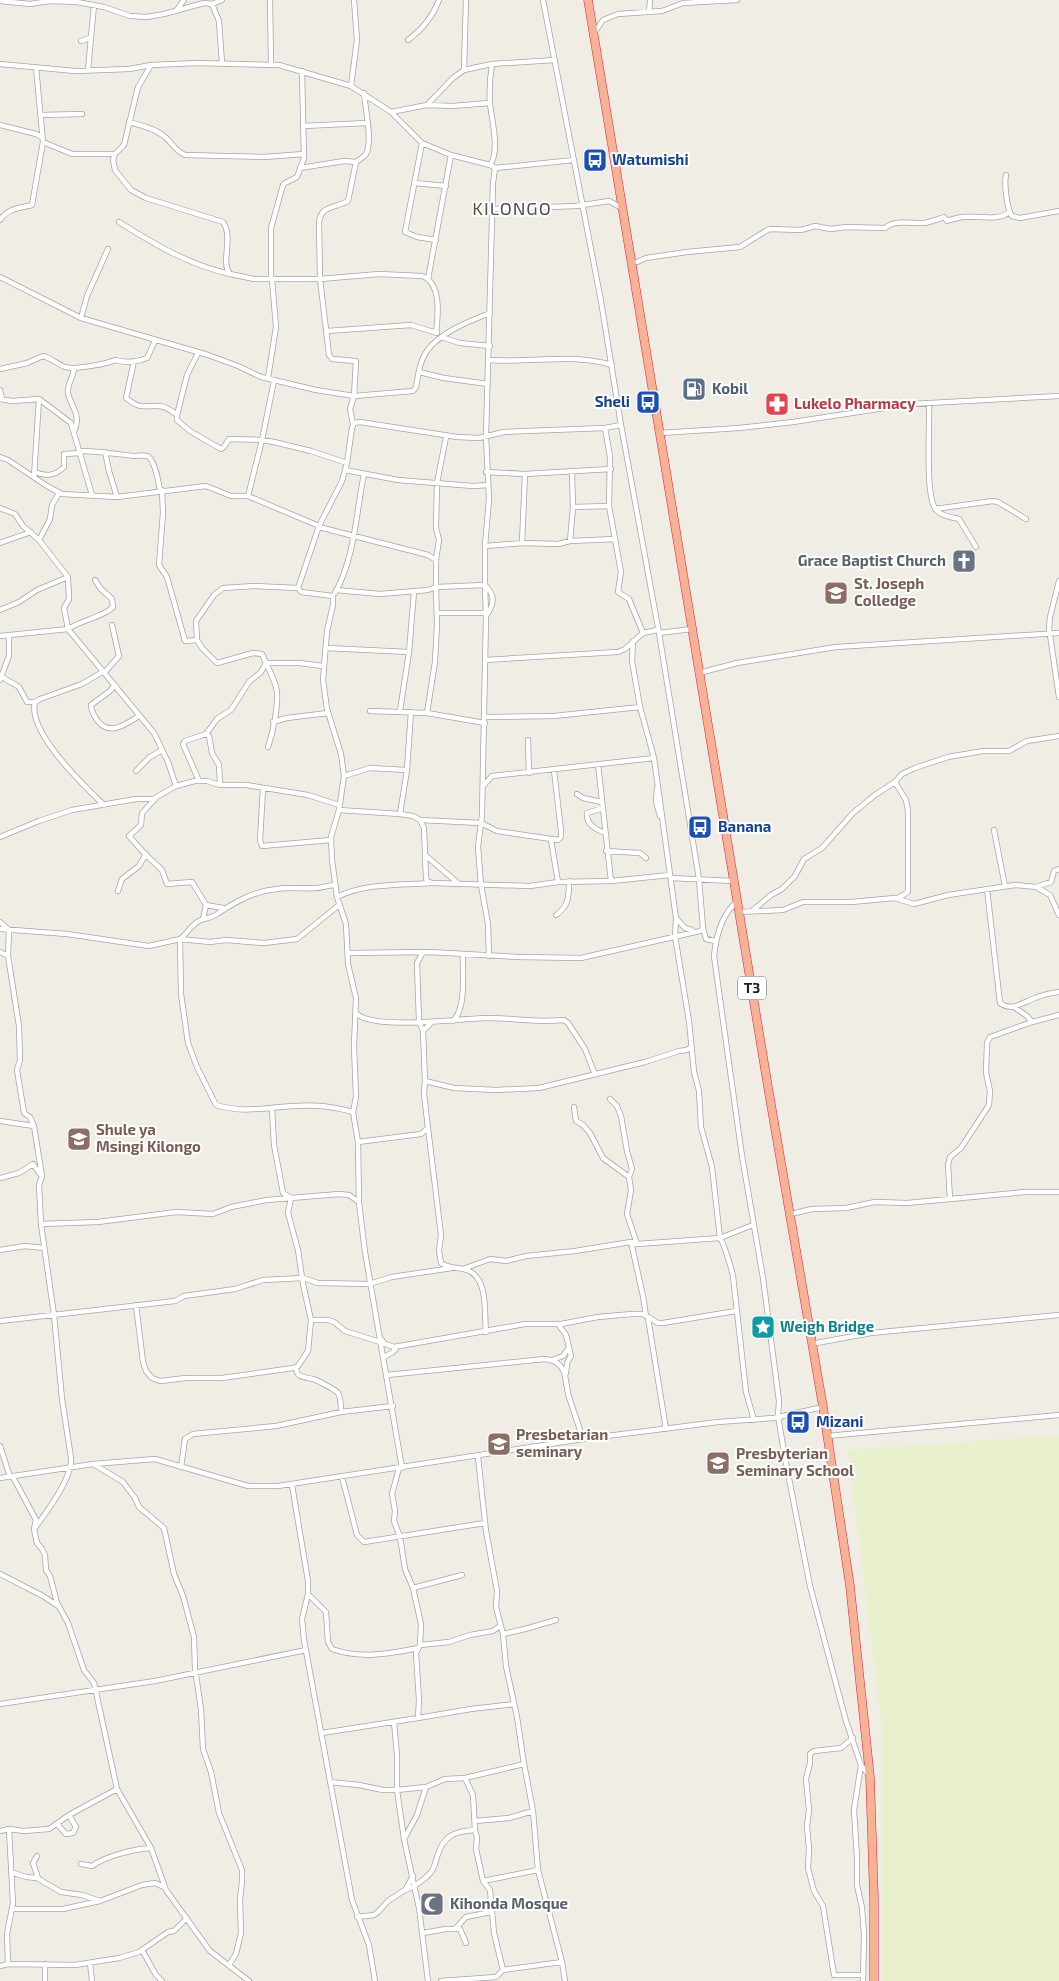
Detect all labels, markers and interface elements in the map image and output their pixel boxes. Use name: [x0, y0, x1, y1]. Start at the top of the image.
bus stop icon: Watumishi: [582, 147, 608, 173]
place label: Watumishi: [612, 150, 689, 168]
district label: KILONGO: [472, 197, 552, 219]
fuel station icon: Kobil: [681, 376, 707, 402]
place label: Kobil: [712, 379, 748, 397]
bus stop icon: Sheli: [635, 389, 661, 415]
pharmacy icon: Lukelo Pharmacy: [764, 391, 790, 417]
place label: Sheli: [595, 392, 630, 410]
place label: Lukelo Pharmacy: [794, 394, 916, 413]
church icon: Grace Baptist Church: [951, 548, 977, 574]
place label: Grace Baptist Church: [798, 551, 946, 569]
place label: St. Joseph Colledge: [854, 574, 924, 609]
school or university icon: St. Joseph Colledge: [823, 580, 849, 606]
bus stop icon: Banana: [687, 814, 713, 840]
place label: Banana: [718, 817, 771, 835]
road number: T3: [738, 976, 766, 1000]
place label: Shule ya Msingi Kilongo: [96, 1120, 201, 1155]
school or university icon: Shule ya Msingi Kilongo: [66, 1126, 92, 1152]
place icon: Weigh Bridge: [750, 1314, 776, 1340]
place label: Weigh Bridge: [780, 1317, 874, 1335]
bus stop icon: Mizani: [785, 1409, 811, 1435]
place label: Mizani: [816, 1412, 863, 1430]
place label: Presbetarian seminary: [516, 1425, 608, 1461]
school or university icon: Presbetarian seminary: [486, 1431, 512, 1457]
place label: Presbyterian Seminary School: [736, 1444, 854, 1480]
school or university icon: Presbyterian Seminary School: [705, 1450, 731, 1476]
mosque icon: Kihonda Mosque: [419, 1891, 445, 1917]
place label: Kihonda Mosque: [450, 1894, 568, 1912]

